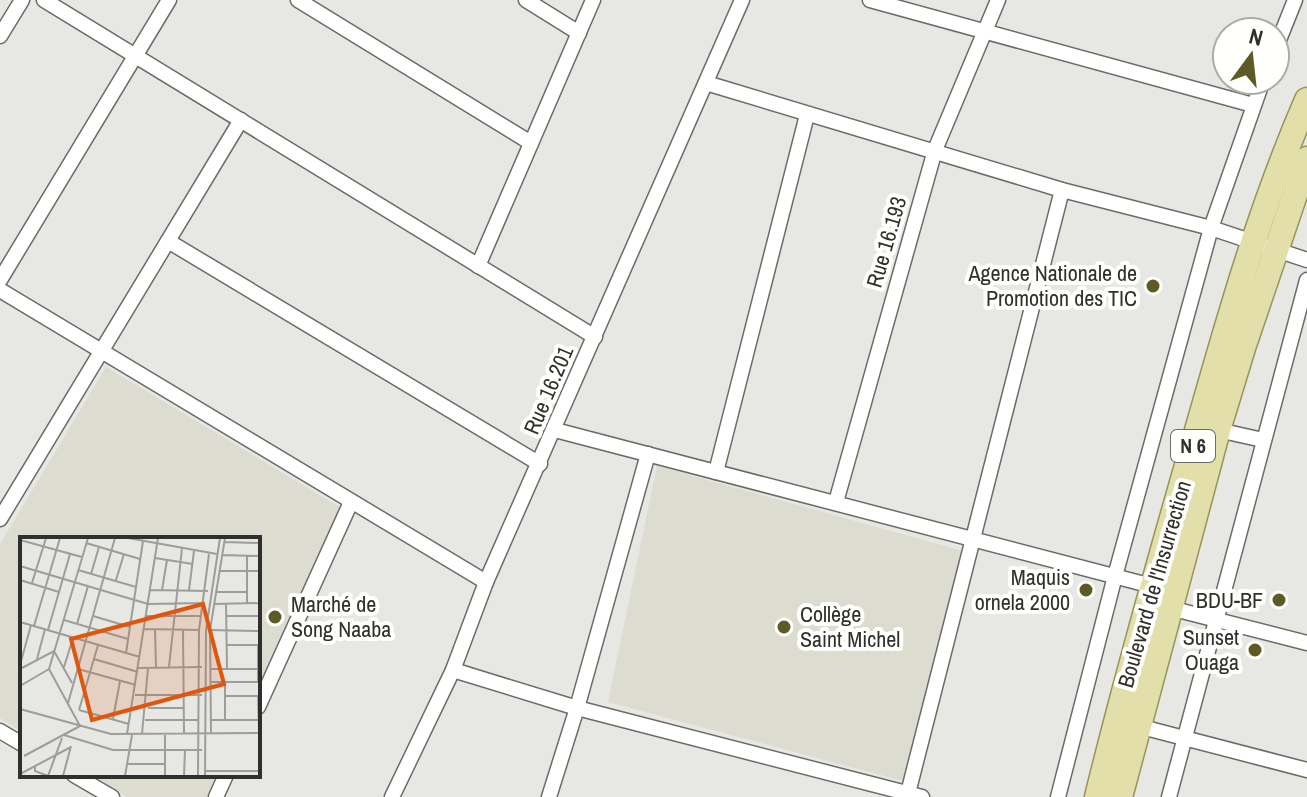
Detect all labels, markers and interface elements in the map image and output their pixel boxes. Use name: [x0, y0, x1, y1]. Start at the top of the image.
north arrow: [1211, 16, 1291, 96]
text: N: [1246, 21, 1266, 53]
street label: Rue 16.193: [859, 193, 913, 291]
place label: Agence Nationale de Promotion des TIC: [968, 258, 1137, 313]
marker: Agence Nationale de Promotion des TIC: [1144, 277, 1162, 295]
street label: Rue 16.201: [516, 341, 580, 439]
road number: N 6: [1171, 430, 1215, 462]
street label: Boulevard de l'Insurrection: [1110, 477, 1198, 691]
inset map: [20, 537, 260, 777]
place label: Maquis ornela 2000: [975, 562, 1070, 617]
marker: Maquis ornela 2000: [1077, 581, 1095, 599]
place label: BDU-BF: [1196, 585, 1263, 615]
place label: Marché de Song Naaba: [291, 589, 391, 644]
marker: BDU-BF: [1270, 591, 1288, 609]
place label: Collège Saint Michel: [800, 599, 900, 654]
marker: Marché de Song Naaba: [266, 608, 284, 626]
marker: Collège Saint Michel: [775, 618, 793, 636]
place label: Sunset Ouaga: [1183, 622, 1239, 677]
marker: Sunset Ouaga: [1246, 641, 1264, 659]

